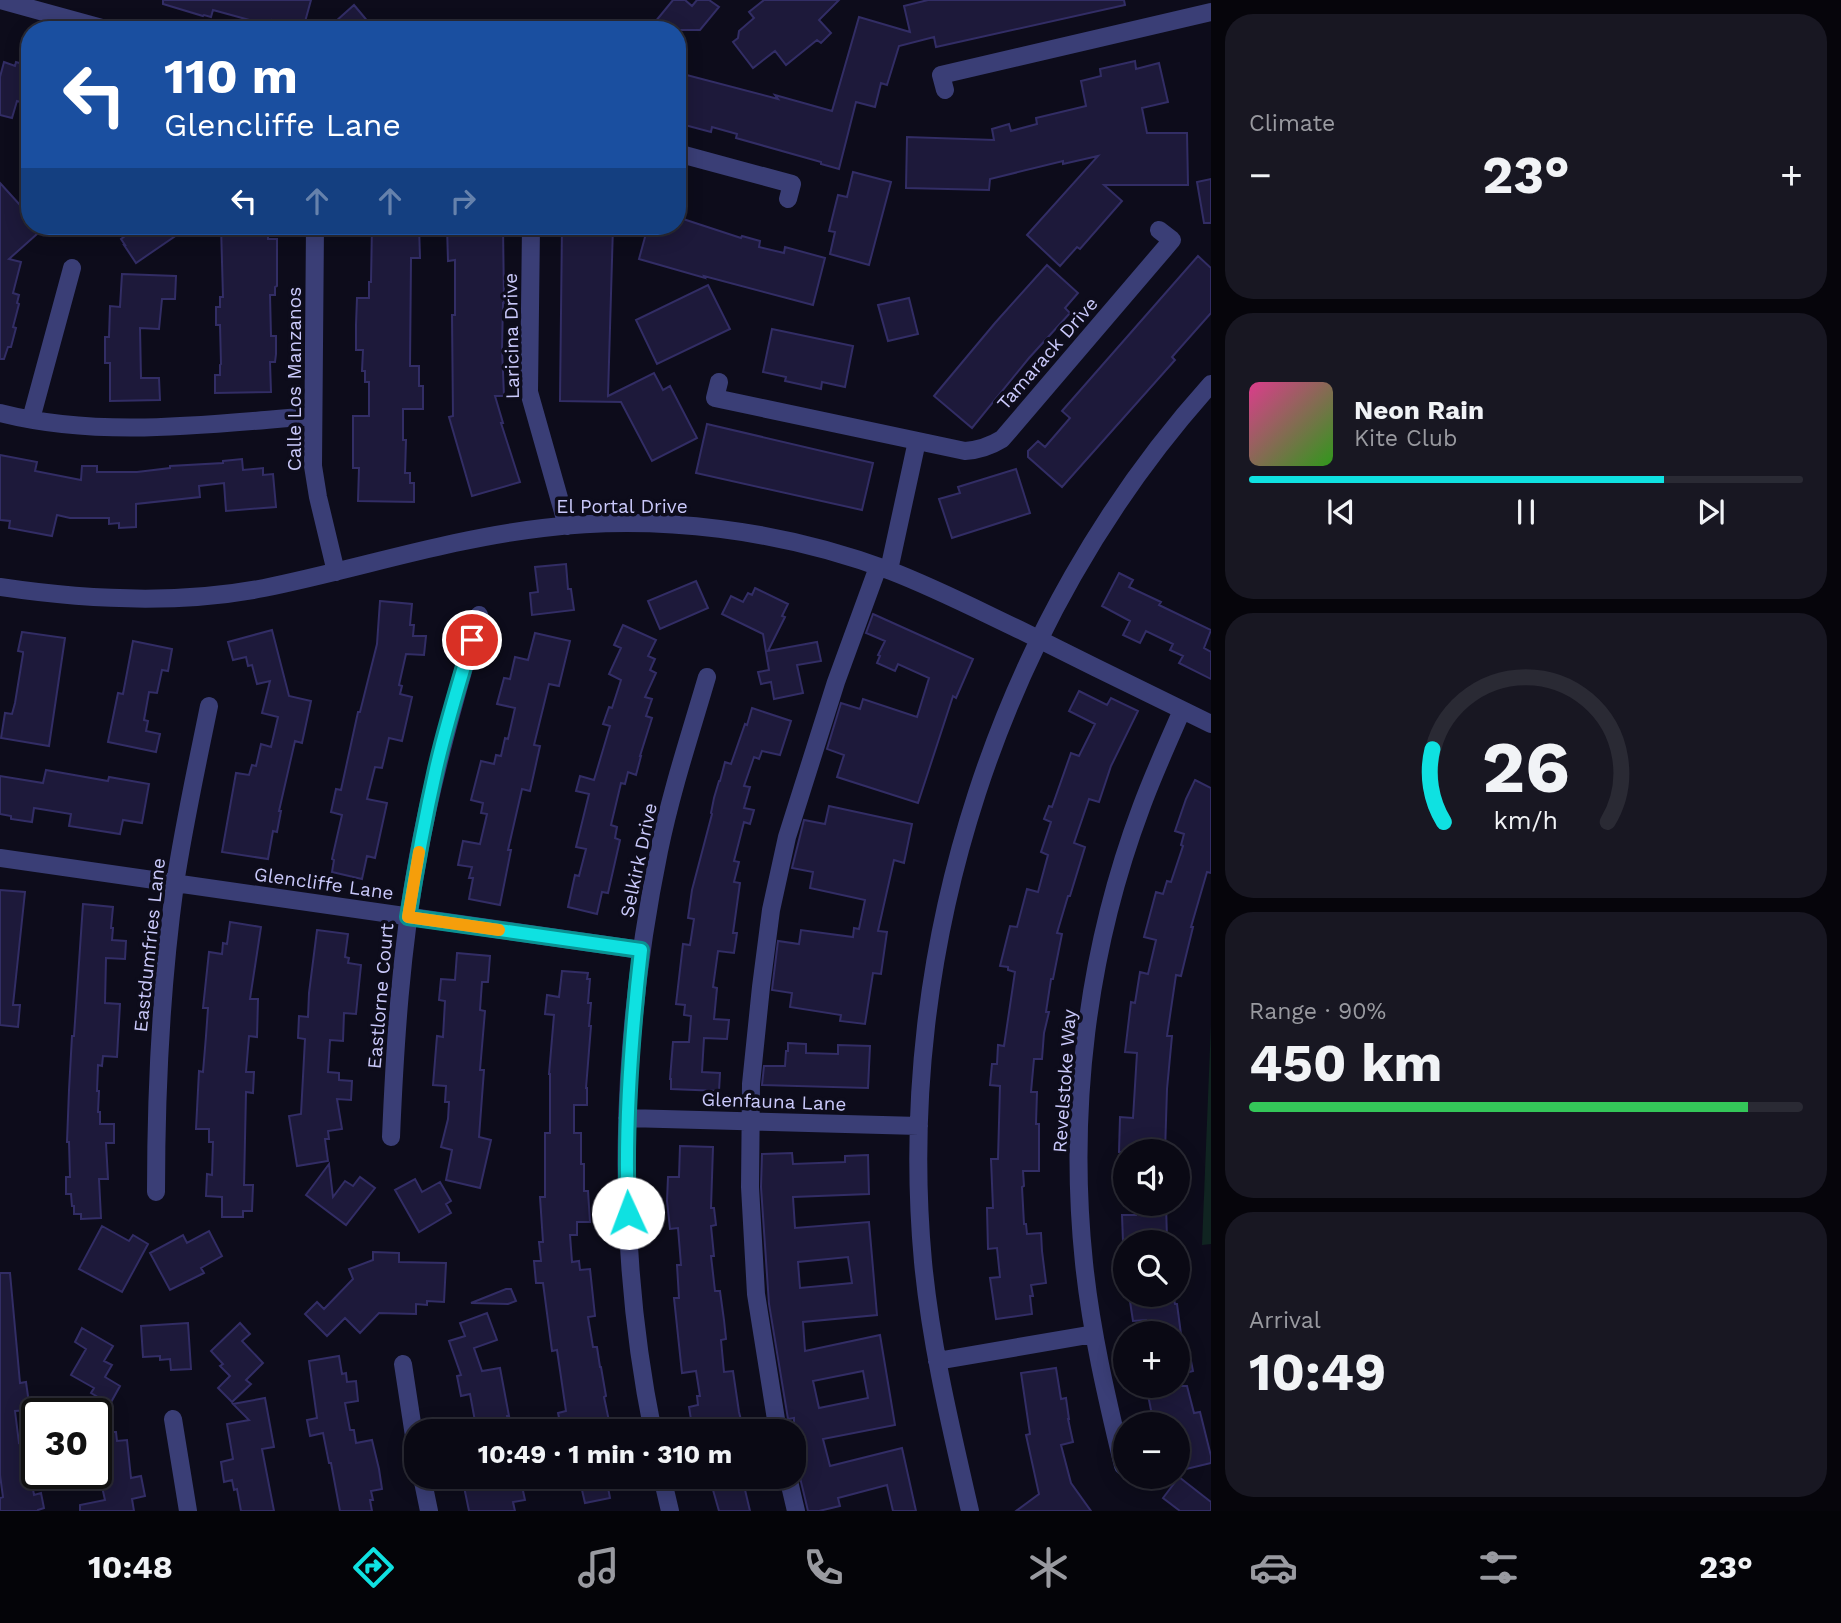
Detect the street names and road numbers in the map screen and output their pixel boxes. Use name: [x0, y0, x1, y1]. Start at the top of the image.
street label: Laricina Drive: [499, 273, 524, 399]
street label: Calle Los Manzanos: [283, 287, 306, 471]
street label: Tamarack Drive: [992, 292, 1103, 415]
street label: El Portal Drive: [556, 495, 688, 518]
street label: Selkirk Drive: [615, 801, 662, 920]
street label: Eastdumfries Lane: [129, 857, 170, 1033]
street label: Glencliffe Lane: [253, 862, 395, 905]
street label: Eastlorne Court: [363, 922, 398, 1070]
street label: Revelstoke Way: [1048, 1008, 1081, 1154]
street label: Glenfauna Lane: [701, 1087, 847, 1116]

